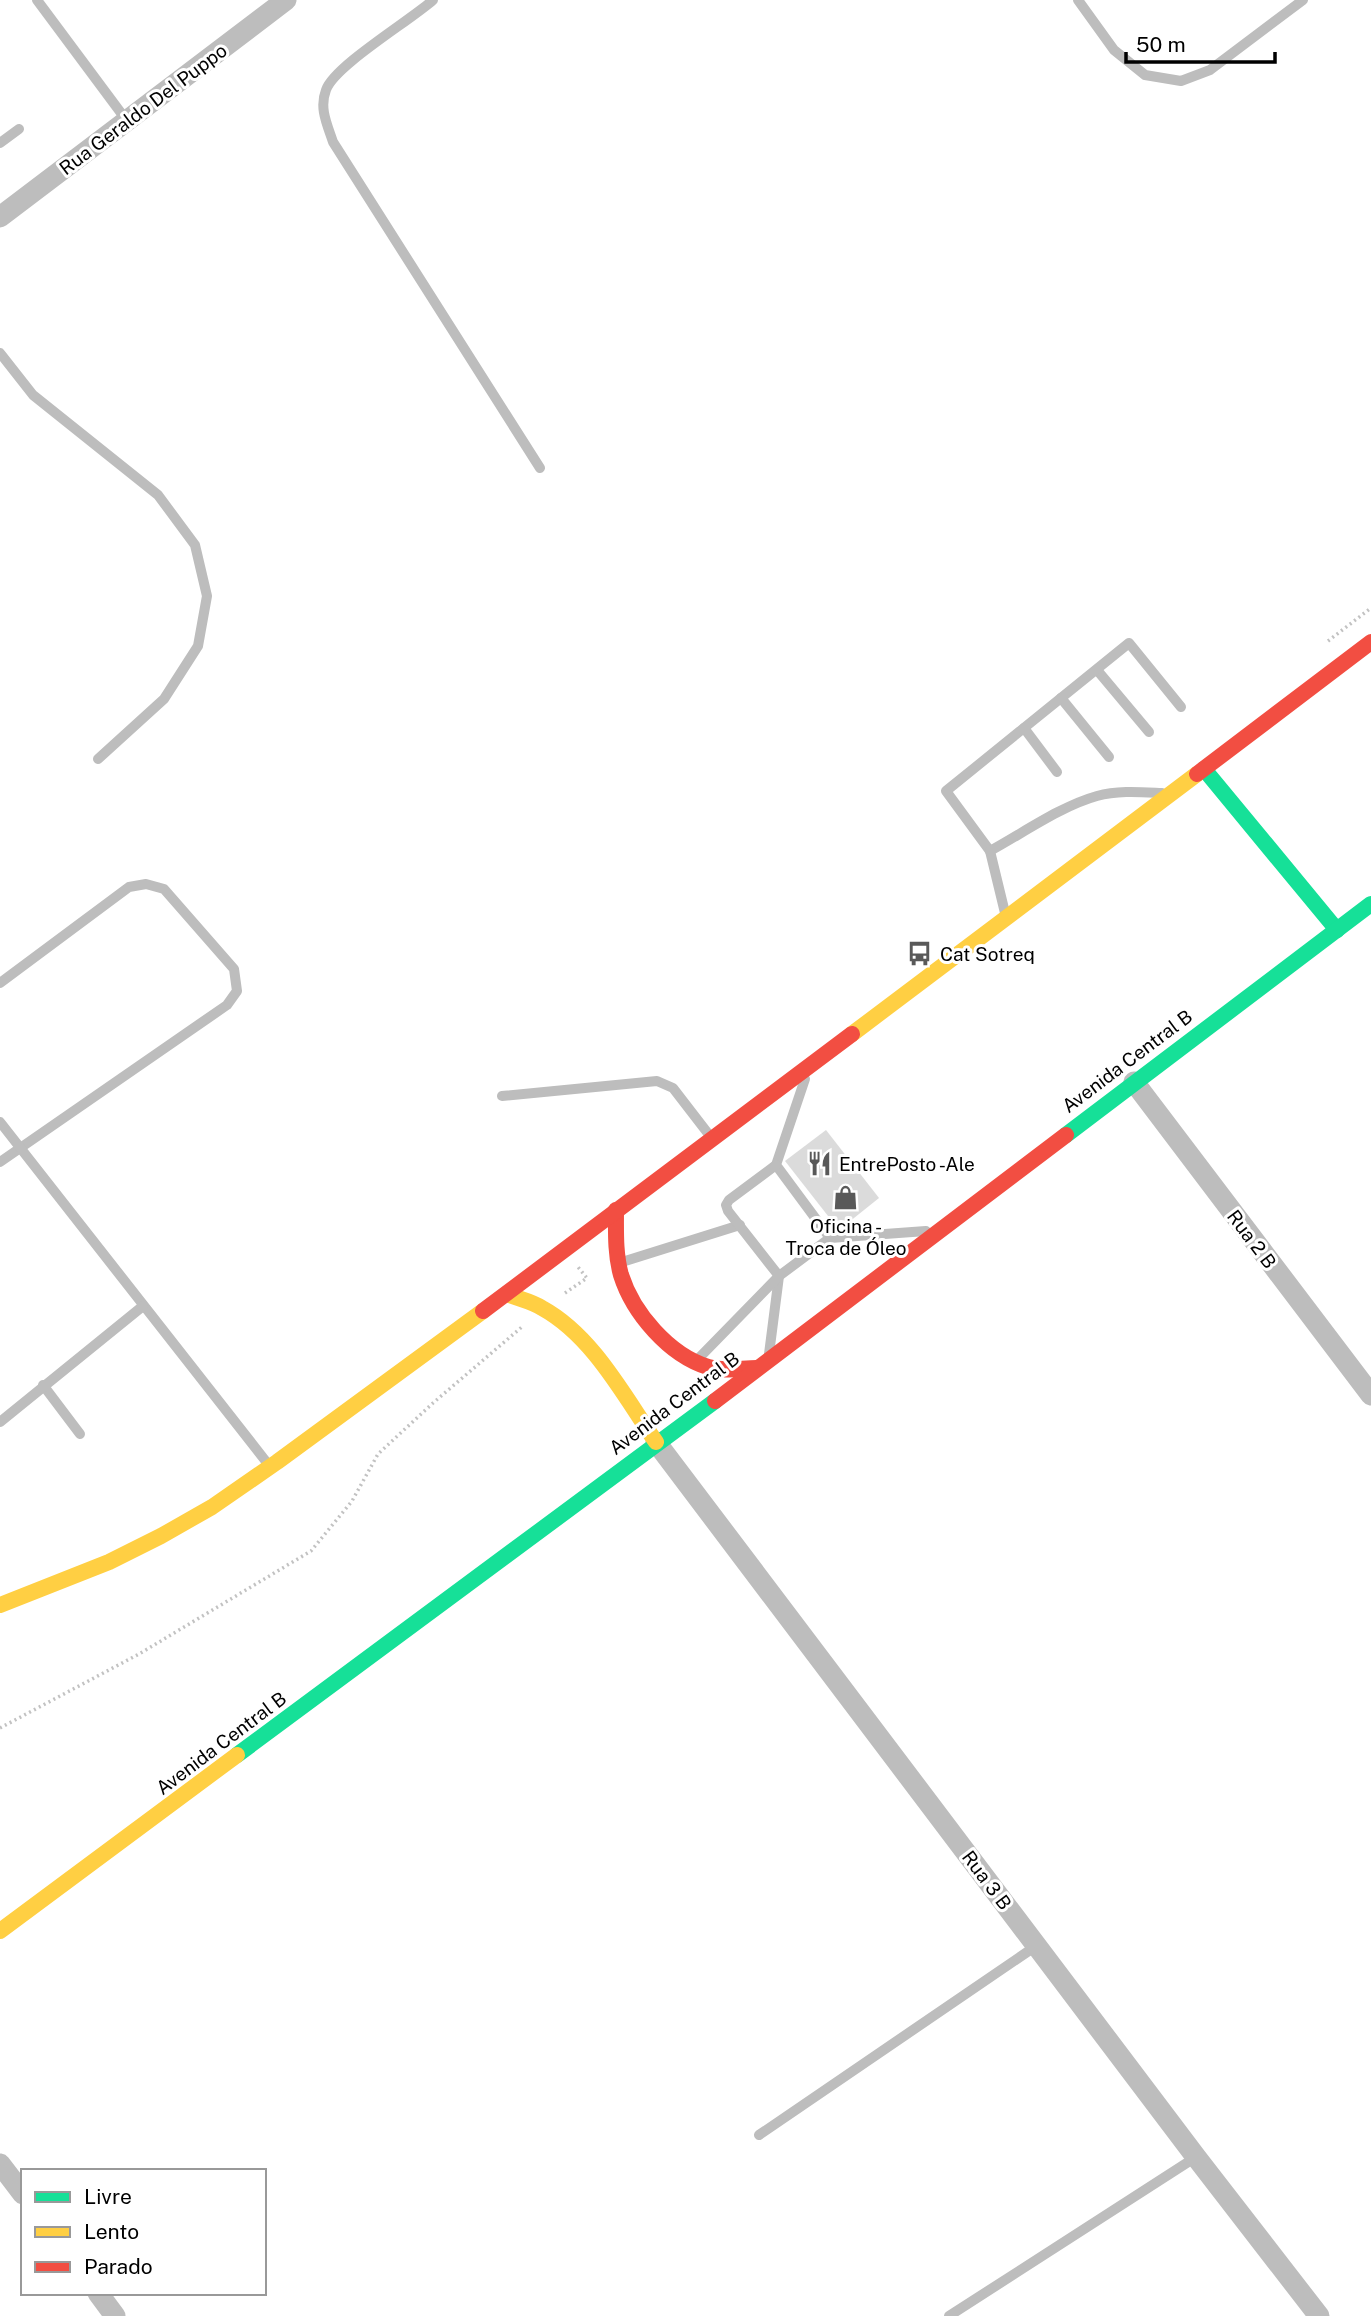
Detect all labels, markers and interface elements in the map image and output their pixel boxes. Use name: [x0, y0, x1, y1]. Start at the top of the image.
scale bar: [1126, 21, 1275, 65]
text: 50 m: [1136, 32, 1186, 57]
street label: Rua Geraldo Del Puppo: [55, 39, 231, 179]
bus stop icon: Cat Sotreq: [906, 940, 934, 968]
place label: Cat Sotreq: [940, 943, 1035, 965]
street label: Avenida Central B: [1058, 1005, 1196, 1117]
restaurant icon: EntrePosto -Ale: [805, 1150, 833, 1178]
place label: EntrePosto -Ale: [839, 1153, 975, 1175]
shop icon: Oficina - Troca de Óleo: [832, 1184, 860, 1212]
street label: Rua 2 B: [1223, 1205, 1281, 1273]
place label: Oficina - Troca de Óleo: [786, 1215, 906, 1259]
street label: Avenida Central B: [605, 1347, 743, 1459]
street label: Avenida Central B: [152, 1687, 290, 1799]
street label: Rua 3 B: [958, 1846, 1016, 1914]
legend: [21, 2169, 266, 2295]
text: Livre: [84, 2184, 132, 2209]
text: Lento: [84, 2219, 139, 2244]
text: Parado: [84, 2254, 153, 2279]

